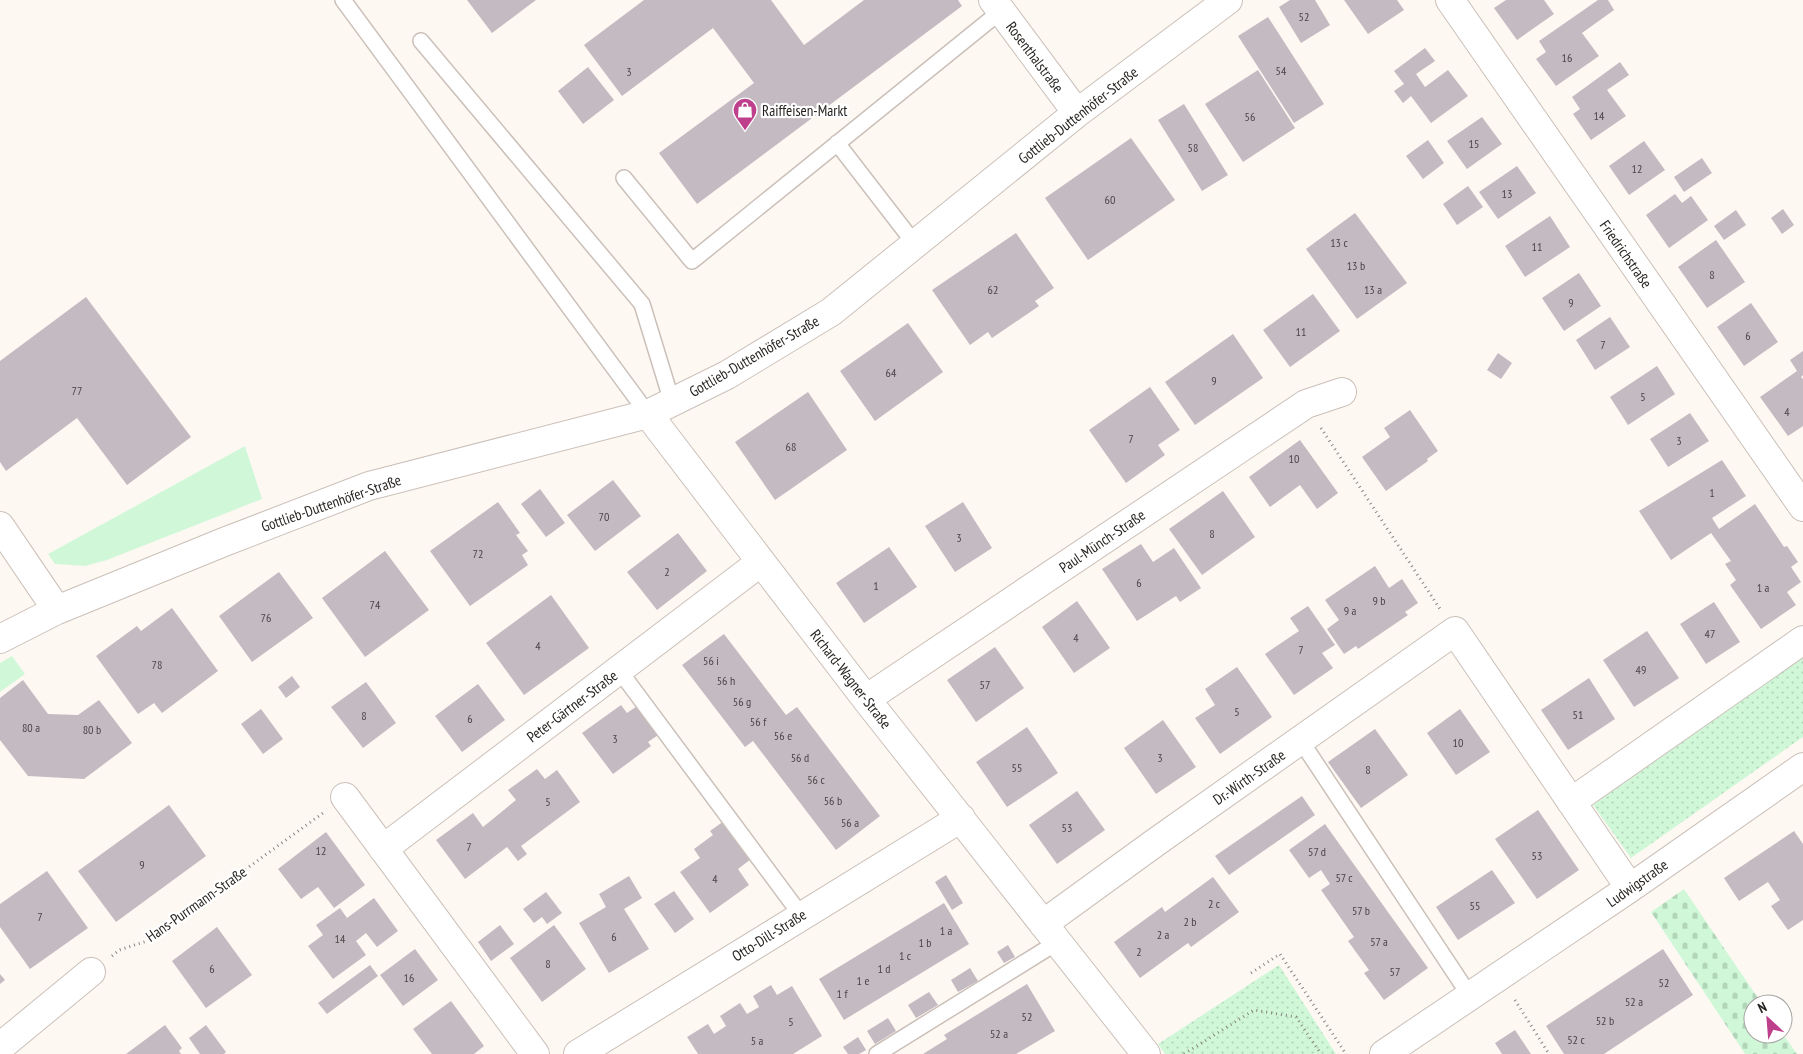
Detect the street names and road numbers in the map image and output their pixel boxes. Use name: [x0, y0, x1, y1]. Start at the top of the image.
street label: Rosenthalstraße: [1002, 18, 1068, 96]
street label: Gottlieb-Duttenhöfer-Straße: [1014, 62, 1142, 168]
street label: Friedrichstraße: [1596, 216, 1656, 292]
street label: Gottlieb-Duttenhöfer-Straße: [686, 311, 822, 401]
street label: Gottlieb-Duttenhöfer-Straße: [259, 470, 403, 536]
street label: Paul-Münch-Straße: [1055, 505, 1149, 577]
street label: Richard-Wagner-Straße: [806, 626, 896, 732]
street label: Peter-Gärtner-Straße: [523, 666, 621, 746]
street label: Dr.-Wirth-Straße: [1209, 745, 1289, 809]
street label: Ludwigstraße: [1603, 855, 1671, 911]
street label: Hans-Purrmann-Straße: [142, 862, 250, 946]
street label: Otto-Dill-Straße: [728, 905, 810, 965]

